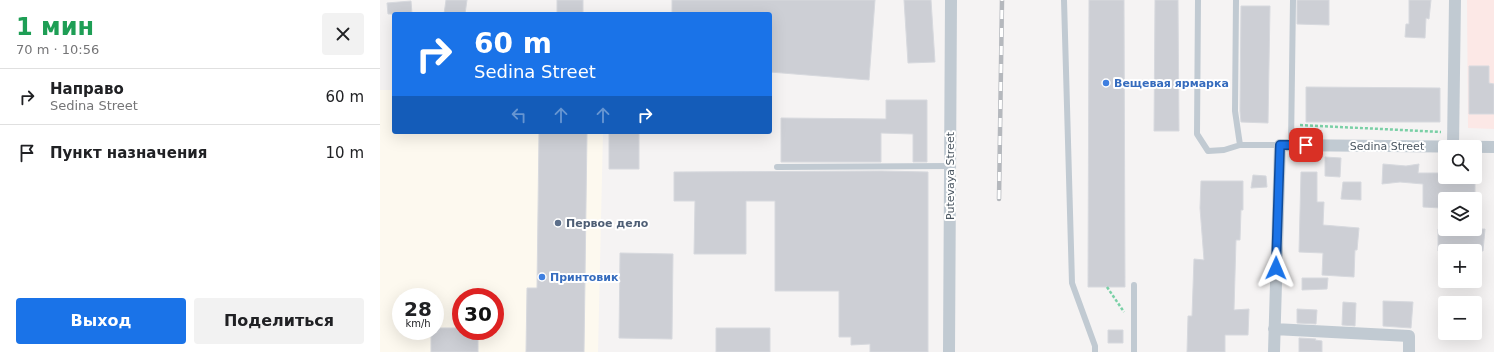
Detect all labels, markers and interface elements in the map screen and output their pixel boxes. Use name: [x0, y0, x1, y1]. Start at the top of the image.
text: 1 мин: [16, 13, 94, 41]
button: close: [322, 13, 364, 55]
text: 60 m: [474, 27, 552, 60]
icon: right: [408, 28, 460, 80]
text: 70 m · 10:56: [16, 42, 99, 57]
text: Sedina Street: [474, 61, 596, 82]
place label: Вещевая ярмарка: [1114, 77, 1229, 90]
marker: Вещевая ярмарка: [1101, 78, 1111, 88]
text: Направо: [50, 80, 124, 98]
icon: right: [16, 86, 38, 108]
text: 60 m: [326, 88, 364, 106]
text: Sedina Street: [50, 98, 138, 113]
icon: left: [508, 104, 530, 126]
icon: ahead: [550, 104, 572, 126]
icon: ahead: [592, 104, 614, 126]
icon: right: [634, 104, 656, 126]
pin: [1289, 128, 1323, 162]
street label: Putevaya Street: [944, 131, 957, 220]
icon: arrive: [1295, 134, 1317, 156]
street label: Sedina Street: [1350, 140, 1425, 153]
map controls: [1438, 140, 1482, 340]
button: search: [1438, 140, 1482, 184]
icon: arrive: [16, 142, 38, 164]
text: Пункт назначения: [50, 144, 207, 162]
text: 10 m: [326, 144, 364, 162]
button: layers: [1438, 192, 1482, 236]
place label: Первое дело: [566, 217, 649, 230]
marker: Первое дело: [553, 218, 563, 228]
button: +: [1438, 244, 1482, 288]
position arrow: [1255, 247, 1297, 289]
place label: Принтовик: [550, 271, 619, 284]
marker: Принтовик: [537, 272, 547, 282]
speed limit sign: 30: [452, 288, 504, 340]
button: −: [1438, 296, 1482, 340]
text: 28: [404, 297, 432, 321]
button: Выход: [16, 298, 186, 344]
button: Поделиться: [194, 298, 364, 344]
text: km/h: [405, 318, 431, 329]

